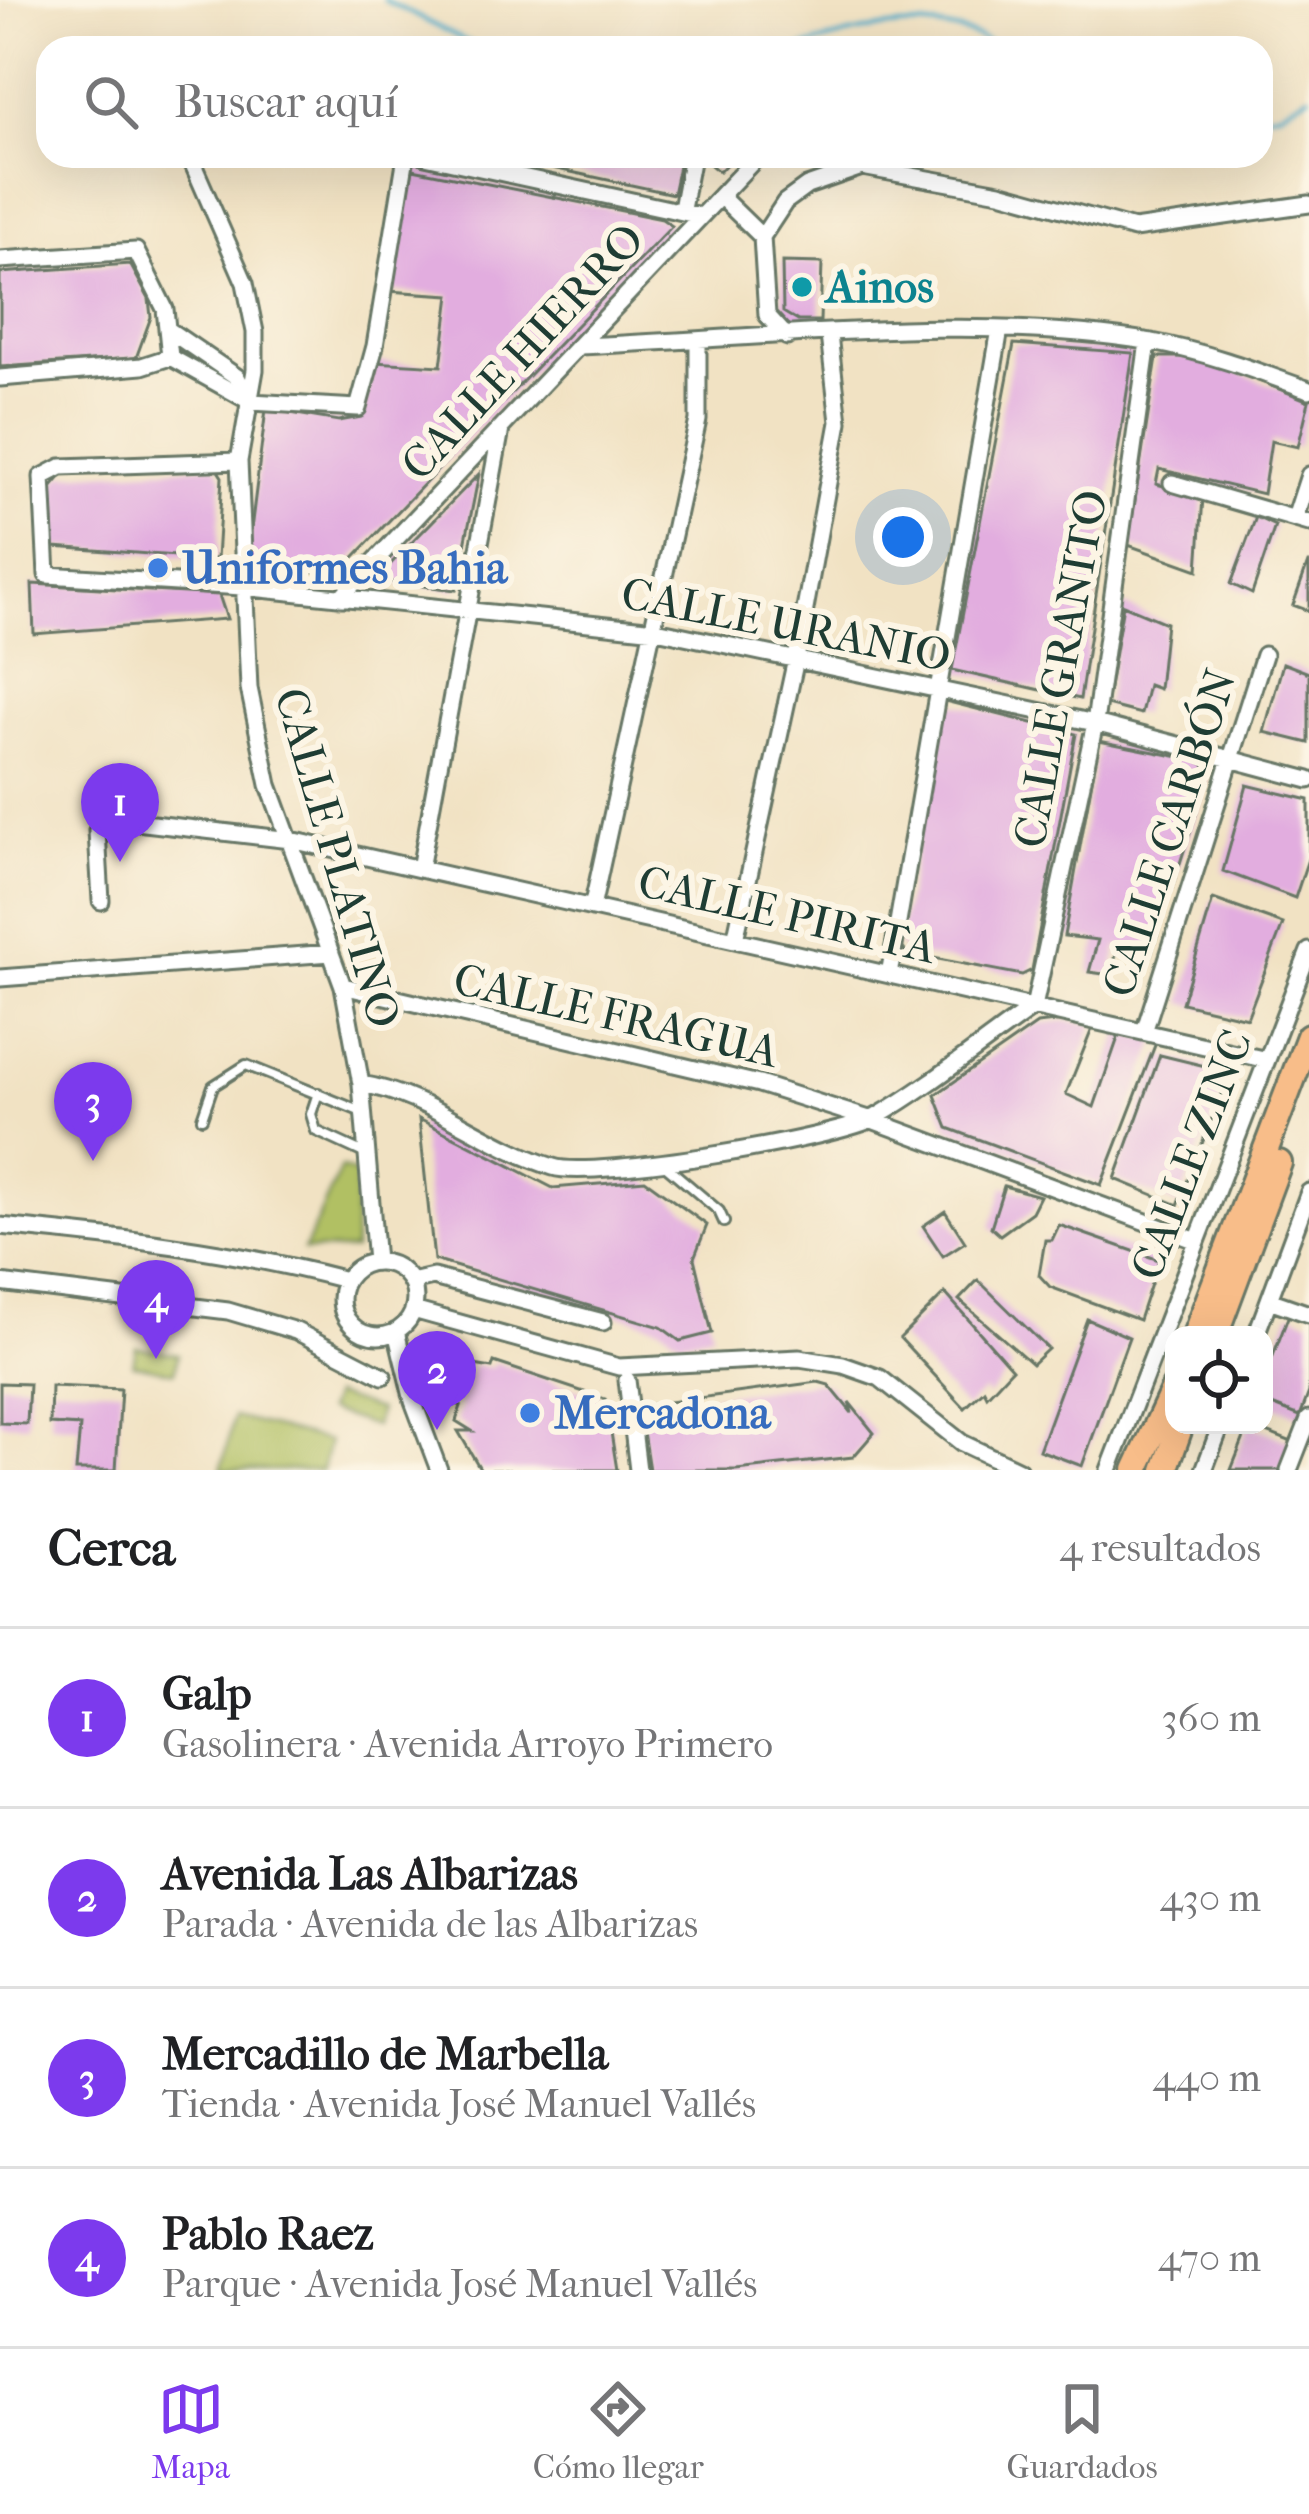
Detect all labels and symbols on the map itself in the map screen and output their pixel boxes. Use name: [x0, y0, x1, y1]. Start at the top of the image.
street label: CALLE HIERRO: [391, 213, 655, 491]
place label: Ainos: [823, 261, 934, 314]
marker: Ainos: [789, 274, 815, 300]
street label: CALLE GRANITO: [1003, 486, 1119, 852]
your location: [873, 507, 933, 567]
place label: Uniformes Bahia: [182, 542, 508, 595]
marker: Uniformes Bahia: [145, 555, 171, 581]
street label: CALLE URANIO: [617, 567, 955, 683]
street label: CALLE CARBÓN: [1090, 662, 1248, 1003]
street label: CALLE PLATINO: [263, 682, 411, 1034]
pin: 1: [81, 763, 159, 862]
street label: CALLE PIRITA: [633, 855, 942, 975]
street label: CALLE FRAGUA: [448, 953, 784, 1079]
street label: CALLE ZINC: [1120, 1023, 1264, 1287]
pin: 3: [54, 1062, 132, 1161]
pin: 4: [117, 1260, 195, 1359]
pin: 2: [398, 1331, 476, 1430]
place label: Mercadona: [554, 1387, 772, 1440]
marker: Mercadona: [517, 1400, 543, 1426]

